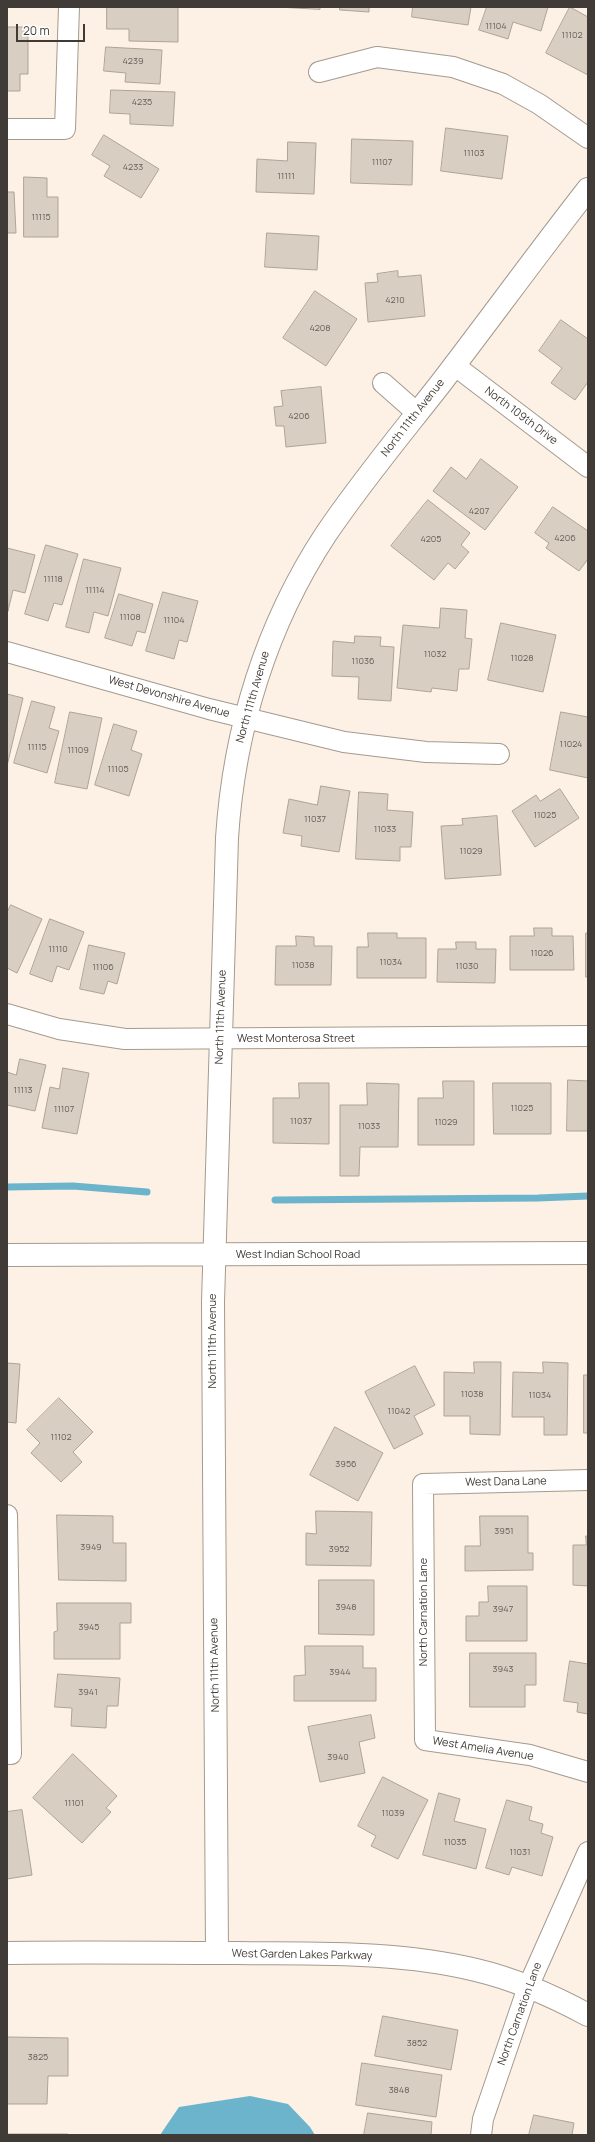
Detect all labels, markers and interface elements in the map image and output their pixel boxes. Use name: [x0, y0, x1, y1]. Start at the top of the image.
scale bar: [18, 16, 87, 42]
house number: 11104: [485, 21, 507, 31]
text: 20 m: [23, 22, 50, 39]
house number: 11102: [561, 30, 583, 40]
house number: 4239: [123, 56, 143, 66]
house number: 4235: [132, 97, 152, 107]
house number: 11103: [464, 148, 484, 158]
house number: 11107: [372, 157, 392, 167]
house number: 4233: [123, 162, 143, 172]
house number: 11111: [277, 171, 295, 181]
house number: 11115: [31, 212, 51, 222]
house number: 4210: [385, 295, 405, 305]
house number: 4208: [309, 323, 331, 333]
street label: North 111th Avenue: [379, 377, 447, 459]
street label: North 109th Drive: [482, 384, 560, 448]
house number: 4206: [288, 411, 310, 421]
house number: 4207: [469, 506, 489, 516]
house number: 4206: [554, 533, 576, 543]
house number: 4205: [420, 534, 442, 544]
house number: 11118: [43, 574, 63, 584]
house number: 11114: [85, 585, 105, 595]
house number: 11108: [119, 612, 141, 622]
house number: 11104: [163, 615, 185, 625]
house number: 11032: [424, 649, 446, 659]
street label: North 111th Avenue: [234, 650, 272, 744]
house number: 11028: [511, 653, 533, 663]
house number: 11036: [351, 656, 375, 666]
street label: West Devonshire Avenue: [107, 673, 231, 721]
house number: 11024: [560, 739, 582, 749]
house number: 11115: [27, 742, 47, 752]
house number: 11109: [67, 745, 89, 755]
house number: 11105: [107, 764, 129, 774]
house number: 11025: [534, 810, 556, 820]
house number: 11037: [304, 814, 326, 824]
house number: 11033: [374, 824, 396, 834]
house number: 11029: [459, 846, 483, 856]
house number: 11110: [48, 944, 68, 954]
house number: 11026: [530, 948, 554, 958]
house number: 11034: [380, 957, 402, 967]
house number: 11038: [292, 960, 314, 970]
house number: 11030: [456, 961, 478, 971]
house number: 11106: [92, 962, 114, 972]
street label: North 111th Avenue: [213, 969, 229, 1065]
street label: West Monterosa Street: [237, 1032, 355, 1046]
house number: 11113: [13, 1085, 33, 1095]
house number: 11025: [511, 1103, 533, 1113]
house number: 11107: [54, 1104, 74, 1114]
house number: 11037: [290, 1116, 312, 1126]
house number: 11029: [434, 1117, 458, 1127]
house number: 11033: [358, 1121, 380, 1131]
street label: West Indian School Road: [236, 1248, 360, 1262]
street label: North 111th Avenue: [206, 1294, 220, 1388]
house number: 11038: [461, 1389, 483, 1399]
house number: 11034: [529, 1390, 551, 1400]
house number: 11042: [388, 1406, 410, 1416]
house number: 11102: [50, 1432, 72, 1442]
house number: 3956: [335, 1459, 357, 1469]
street label: West Dana Lane: [465, 1475, 547, 1489]
house number: 3951: [494, 1526, 514, 1536]
house number: 3949: [80, 1542, 102, 1552]
house number: 3952: [329, 1544, 349, 1554]
street label: North Carnation Lane: [417, 1558, 431, 1666]
house number: 3948: [335, 1602, 357, 1612]
house number: 3947: [493, 1604, 513, 1614]
street label: North 111th Avenue: [208, 1617, 222, 1713]
house number: 3945: [78, 1622, 100, 1632]
house number: 3943: [493, 1664, 513, 1674]
house number: 3944: [329, 1667, 351, 1677]
house number: 3941: [78, 1687, 98, 1697]
street label: West Amelia Avenue: [431, 1734, 535, 1764]
house number: 3940: [327, 1752, 349, 1762]
house number: 11101: [64, 1798, 84, 1808]
house number: 11039: [381, 1808, 405, 1818]
house number: 11035: [444, 1837, 466, 1847]
house number: 11031: [510, 1847, 530, 1857]
street label: West Garden Lakes Parkway: [232, 1947, 372, 1963]
street label: North Carnation Lane: [495, 1961, 545, 2067]
house number: 3852: [407, 2038, 427, 2048]
house number: 3825: [28, 2052, 48, 2062]
house number: 3848: [389, 2085, 409, 2095]

